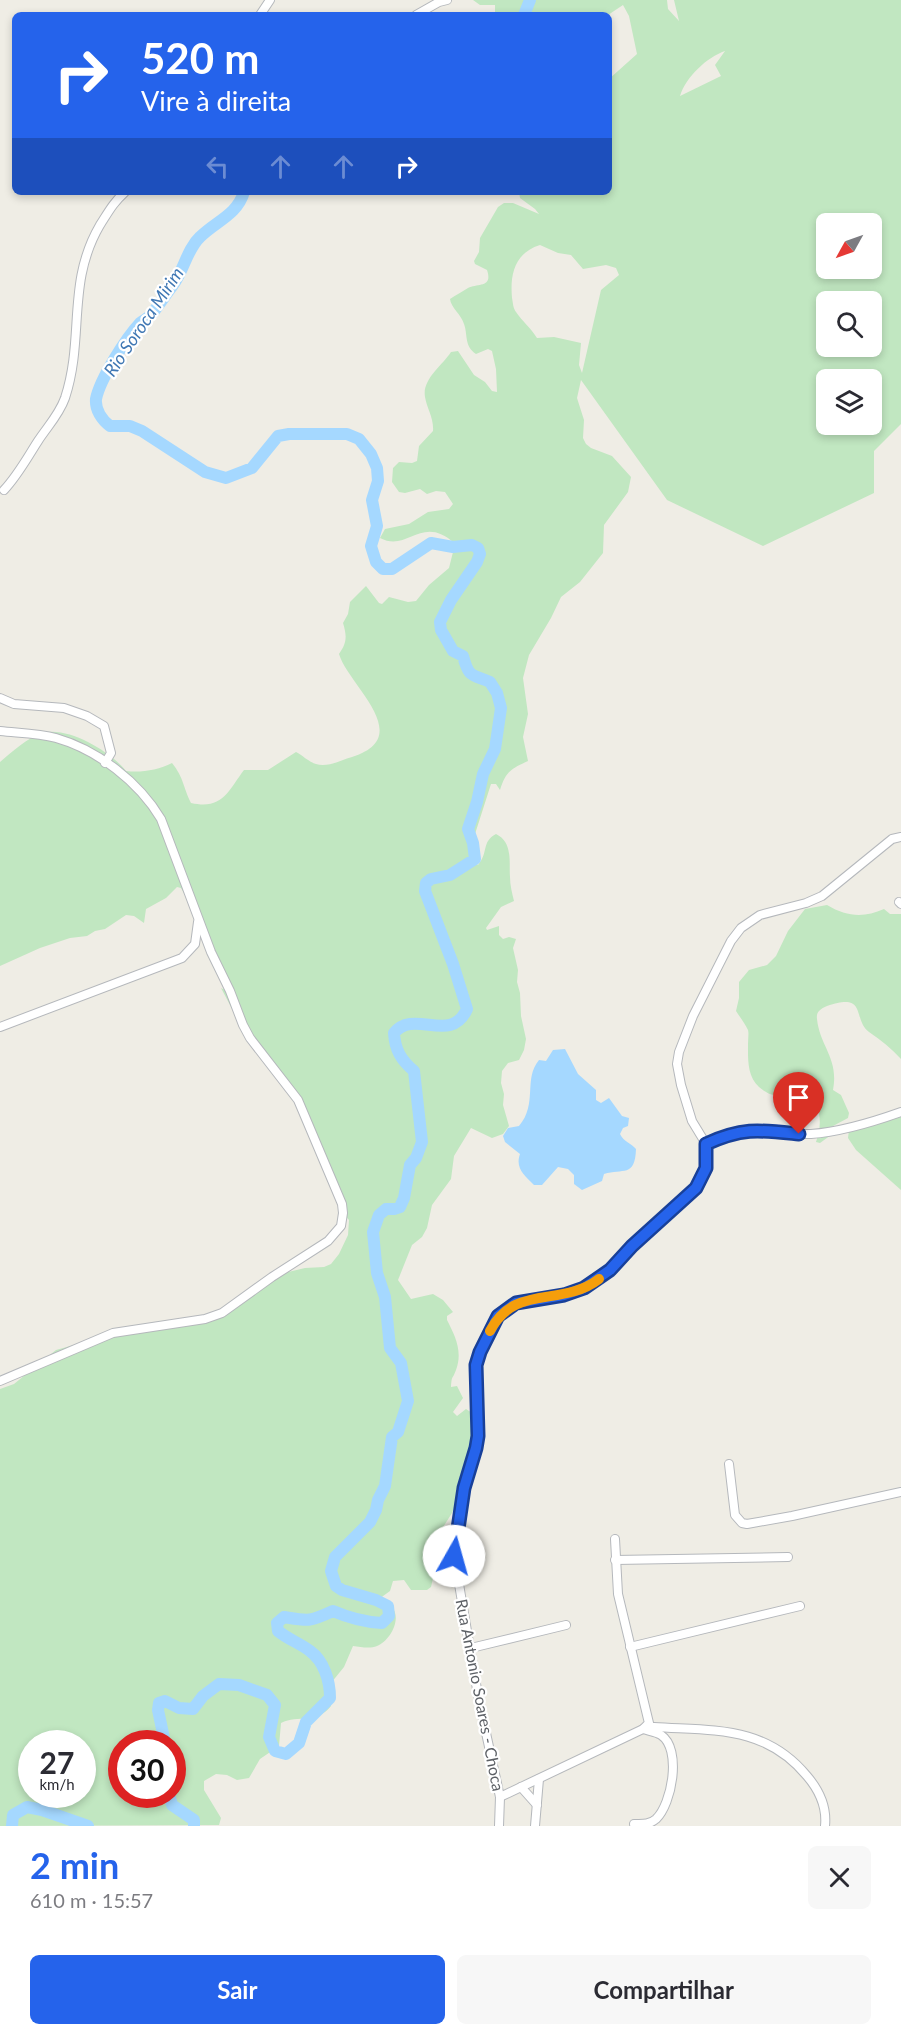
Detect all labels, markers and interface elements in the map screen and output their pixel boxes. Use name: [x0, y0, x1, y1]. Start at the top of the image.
text: 520 m: [141, 33, 259, 83]
icon: right: [42, 36, 120, 114]
text: Vire à direita: [141, 84, 291, 117]
icon: left: [201, 150, 234, 183]
icon: ahead: [264, 150, 297, 183]
icon: ahead: [327, 150, 360, 183]
icon: right: [390, 150, 423, 183]
north arrow: [816, 213, 882, 279]
map controls: [816, 213, 882, 435]
water label: Rio Soroca Mirim: [99, 263, 188, 380]
button: search: [816, 291, 882, 357]
button: layers: [816, 369, 882, 435]
pin: [773, 1072, 824, 1134]
icon: arrive: [782, 1081, 815, 1114]
position arrow: [422, 1524, 486, 1588]
street label: Rua Antonio Soares - Choca: [453, 1597, 508, 1793]
speed limit sign: 30: [108, 1730, 186, 1808]
text: 27: [40, 1744, 74, 1780]
text: km/h: [39, 1775, 75, 1793]
text: 2 min: [30, 1843, 119, 1887]
button: close: [808, 1846, 871, 1909]
text: 610 m · 15:57: [30, 1888, 153, 1912]
button: Sair: [30, 1955, 445, 2024]
button: Compartilhar: [457, 1955, 871, 2024]

